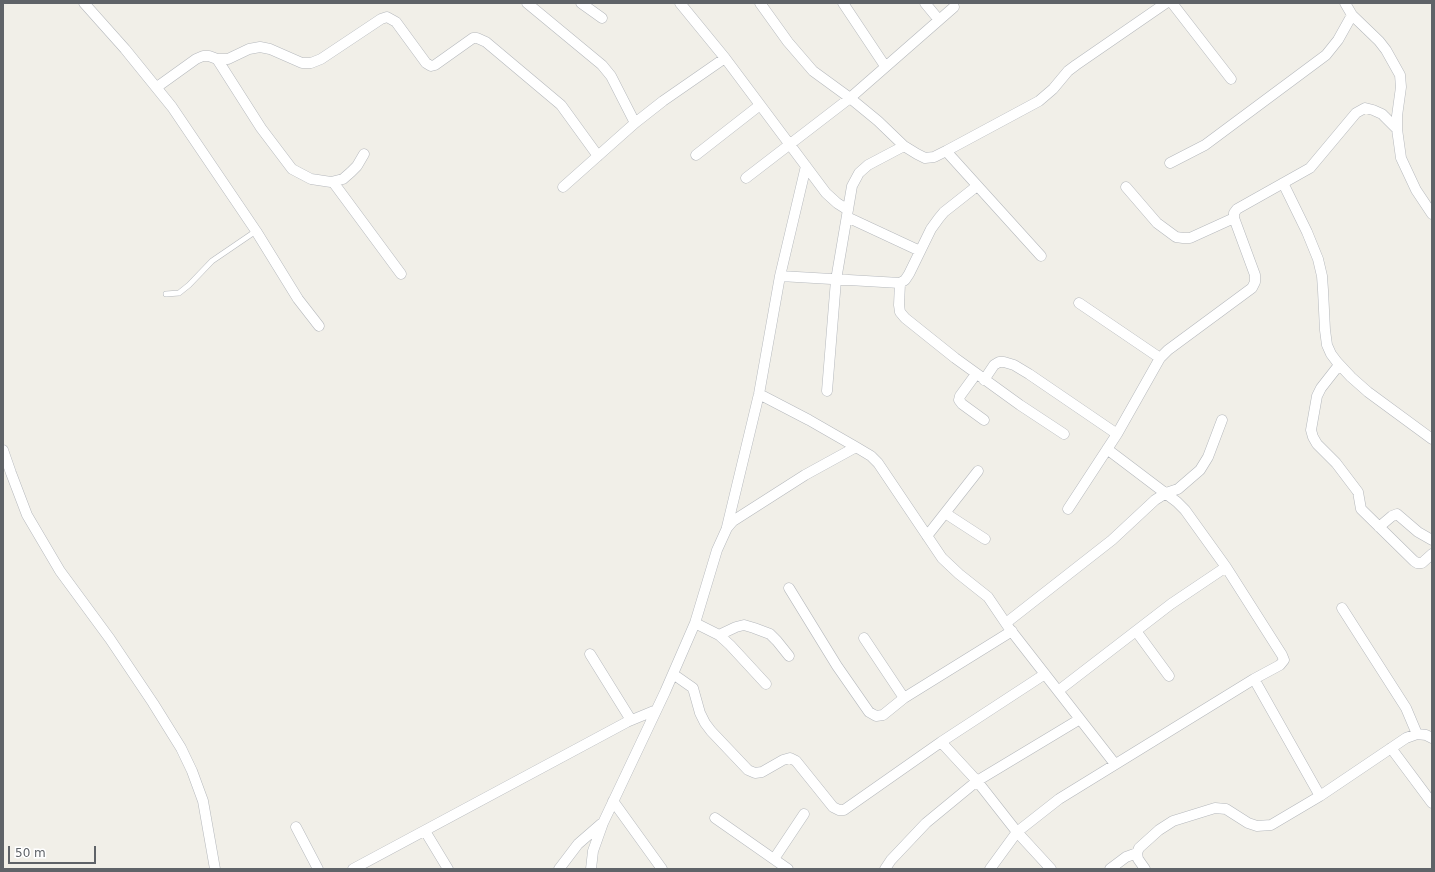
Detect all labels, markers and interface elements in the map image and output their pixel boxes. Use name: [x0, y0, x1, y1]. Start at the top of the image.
scale bar: [10, 838, 98, 864]
text: 50 m: [15, 846, 46, 860]

